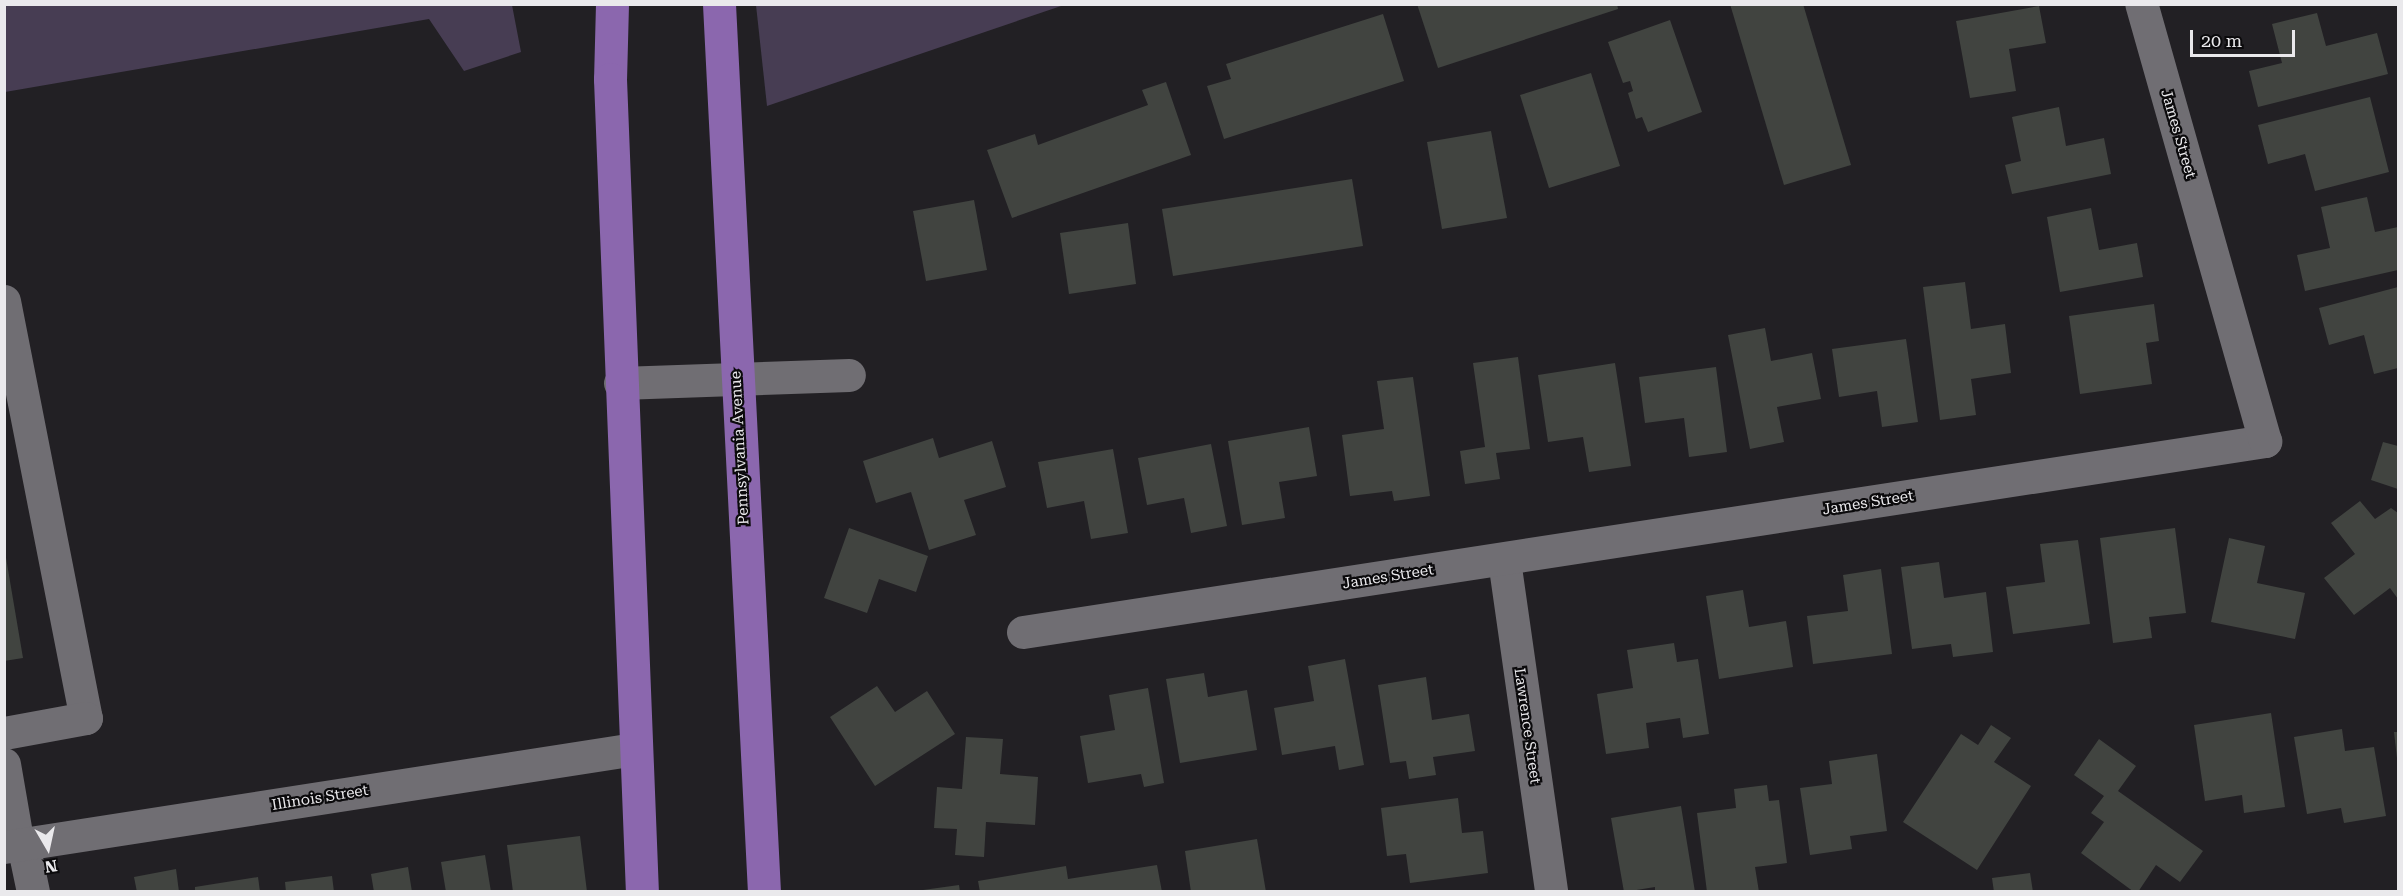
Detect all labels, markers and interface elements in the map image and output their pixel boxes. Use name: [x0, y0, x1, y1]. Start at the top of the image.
scale bar: [2193, 18, 2298, 56]
text: 20 m: [2201, 30, 2242, 51]
street label: James Street: [2157, 87, 2199, 181]
street label: Pennsylvania Avenue: [727, 371, 753, 525]
street label: James Street: [1821, 487, 1915, 519]
street label: James Street: [1341, 561, 1435, 593]
street label: Lawrence Street: [1510, 667, 1544, 785]
street label: Illinois Street: [271, 781, 369, 815]
north arrow: [18, 818, 78, 878]
text: N: [43, 856, 58, 877]

